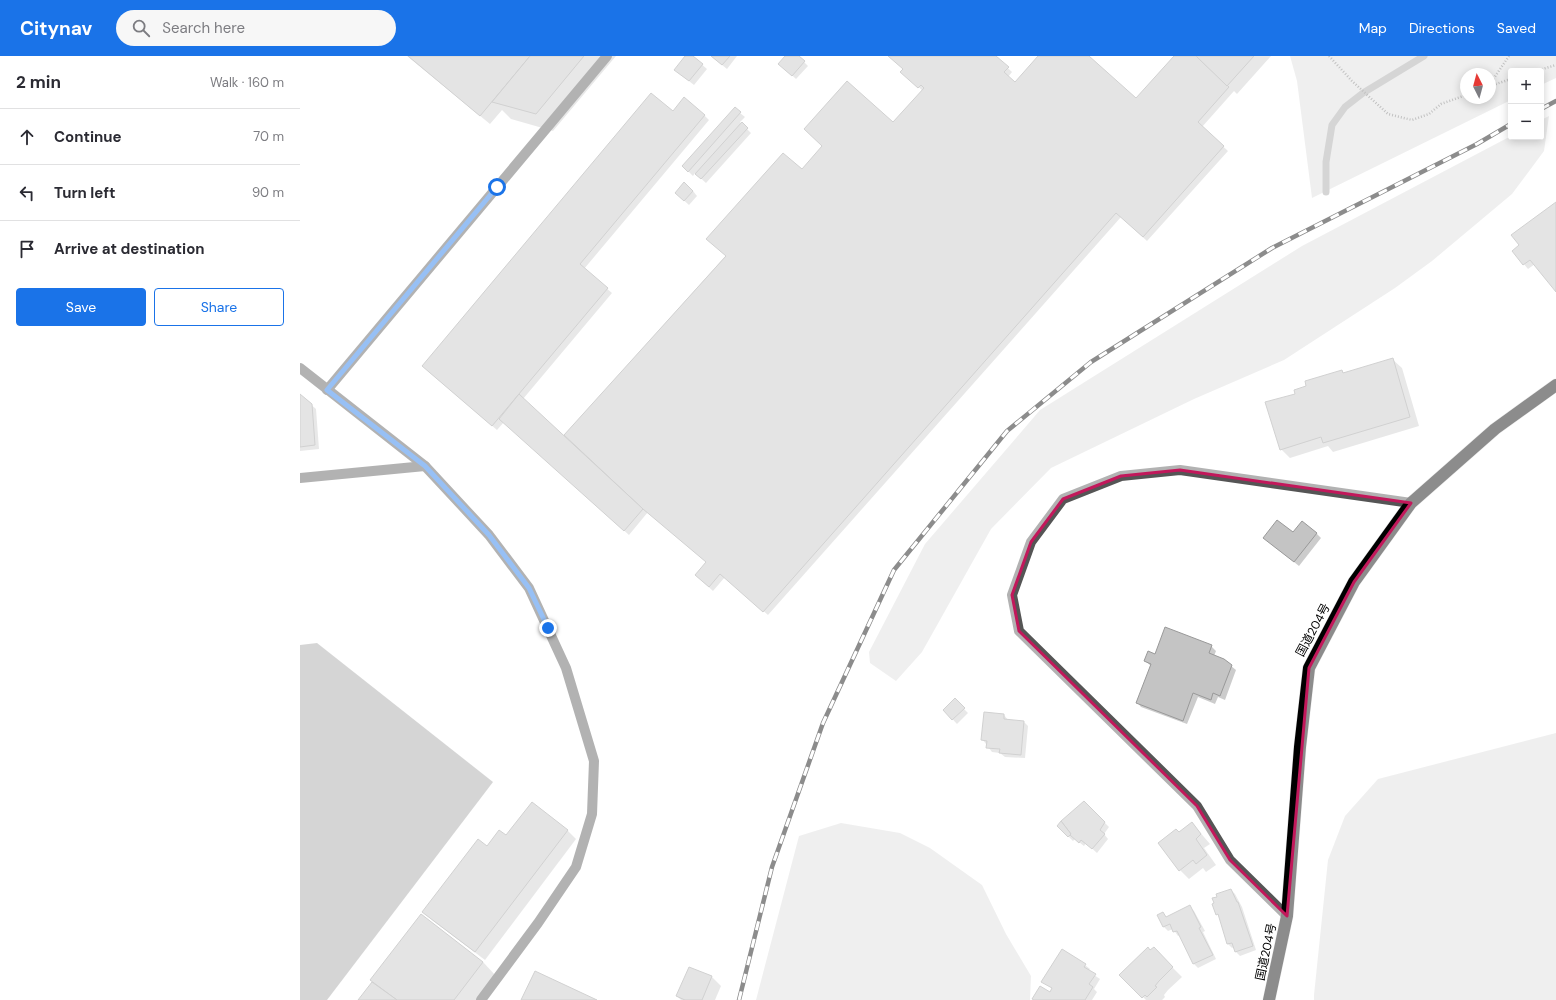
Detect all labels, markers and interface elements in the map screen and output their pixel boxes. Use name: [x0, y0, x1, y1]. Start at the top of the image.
search box: [116, 10, 396, 46]
text: Citynav: [20, 16, 92, 41]
icon: search: [130, 17, 152, 39]
text: Search here: [162, 18, 245, 38]
text: Map: [1359, 19, 1387, 37]
text: Directions: [1409, 19, 1475, 37]
text: Saved: [1497, 19, 1536, 37]
north arrow: [1460, 68, 1496, 104]
map controls: [1508, 68, 1544, 140]
button: +: [1508, 68, 1544, 104]
text: 2 min: [16, 71, 61, 93]
text: Walk · 160 m: [210, 74, 284, 91]
button: −: [1508, 104, 1544, 140]
icon: ahead: [16, 126, 38, 148]
text: Continue: [54, 127, 122, 147]
text: 70 m: [253, 128, 284, 145]
route start: [488, 178, 506, 196]
icon: left: [16, 182, 38, 204]
text: Turn left: [54, 183, 115, 203]
text: 90 m: [252, 184, 284, 201]
icon: arrive: [16, 238, 38, 260]
text: Arrive at destination: [54, 239, 205, 259]
button: Save: [16, 288, 146, 326]
button: Share: [154, 288, 284, 326]
street label: 国道204号: [1292, 601, 1334, 659]
route end: [539, 619, 557, 637]
street label: 国道204号: [1252, 922, 1280, 982]

